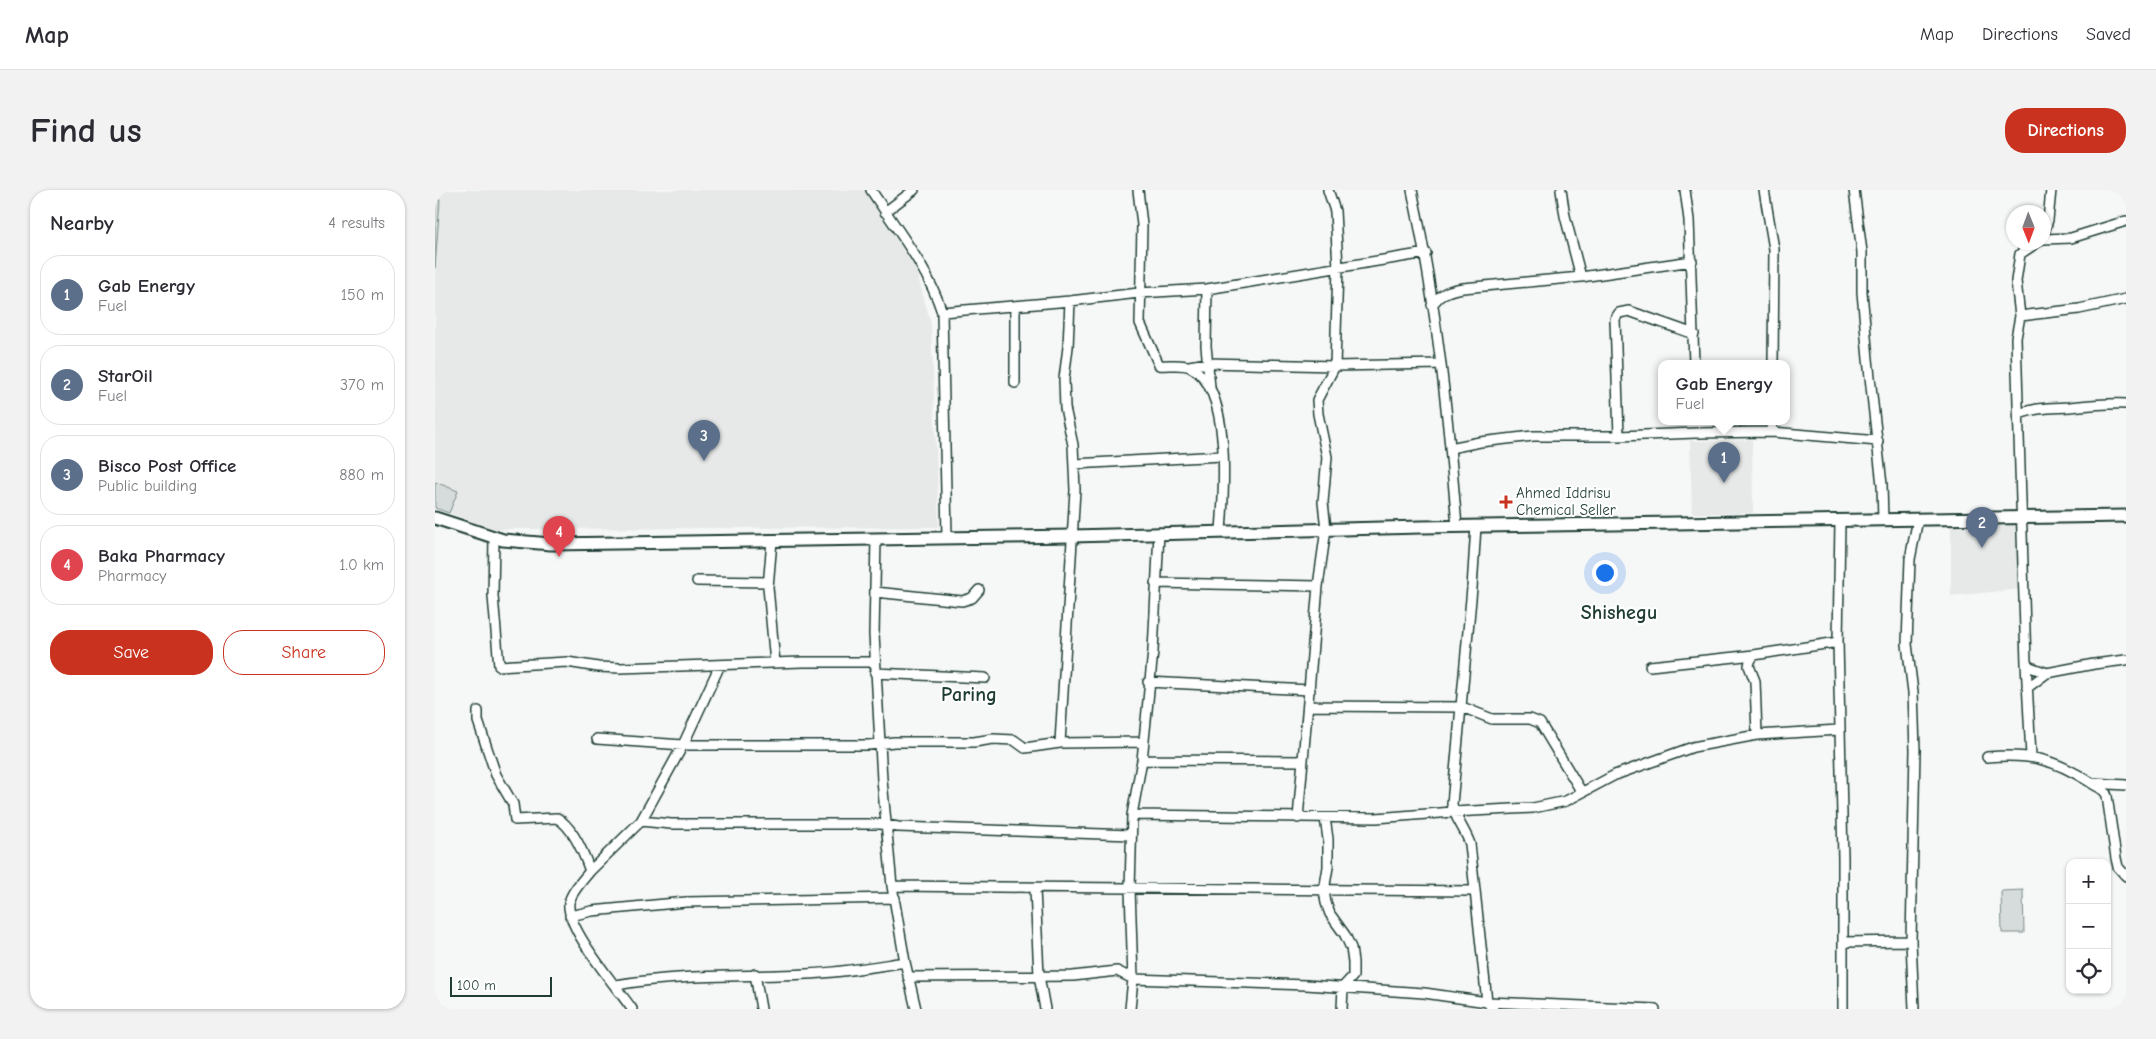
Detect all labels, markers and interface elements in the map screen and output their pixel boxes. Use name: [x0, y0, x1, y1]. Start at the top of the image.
text: Map: [25, 21, 69, 49]
text: Map: [1920, 24, 1954, 45]
text: Directions: [1982, 24, 2058, 45]
text: Saved: [2086, 24, 2131, 45]
button: Directions: [2005, 108, 2126, 153]
text: Find us: [30, 110, 142, 151]
north arrow: [2006, 205, 2051, 250]
text: Nearby: [50, 211, 114, 235]
text: 4 results: [328, 214, 385, 232]
text: Gab Energy: [98, 275, 195, 297]
text: 1: [64, 286, 70, 304]
text: 150 m: [341, 286, 384, 304]
text: Fuel: [98, 297, 127, 315]
popup: [1658, 360, 1790, 425]
text: StarOil: [98, 365, 153, 387]
text: Gab Energy: [1676, 373, 1772, 395]
text: 2: [63, 376, 71, 394]
text: 370 m: [340, 376, 384, 394]
text: Fuel: [98, 387, 127, 405]
text: Fuel: [1676, 395, 1704, 413]
pin: 3: [688, 420, 720, 461]
pin: 1: [1708, 442, 1740, 483]
text: Bisco Post Office: [98, 455, 236, 477]
text: 3: [63, 466, 71, 484]
text: 880 m: [339, 466, 384, 484]
text: Public building: [98, 477, 197, 495]
place label: Ahmed Iddrisu Chemical Seller: [1516, 484, 1616, 519]
marker: Ahmed Iddrisu Chemical Seller: [1500, 496, 1512, 508]
pin: 2: [1966, 507, 1998, 548]
pin: 4: [543, 516, 575, 557]
text: Baka Pharmacy: [98, 545, 225, 567]
text: 4: [63, 556, 71, 574]
text: 1.0 km: [339, 556, 384, 574]
your location: [1592, 560, 1618, 586]
text: Pharmacy: [98, 567, 167, 585]
district label: Shishegu: [1581, 601, 1657, 624]
button: Save: [50, 630, 213, 675]
button: Share: [223, 630, 385, 675]
district label: Paring: [941, 683, 997, 706]
map controls: [2066, 859, 2111, 994]
button: +: [2066, 859, 2111, 904]
button: −: [2066, 904, 2111, 949]
button: locate: [2066, 949, 2111, 994]
scale bar: [450, 974, 553, 997]
text: 100 m: [457, 977, 496, 994]

